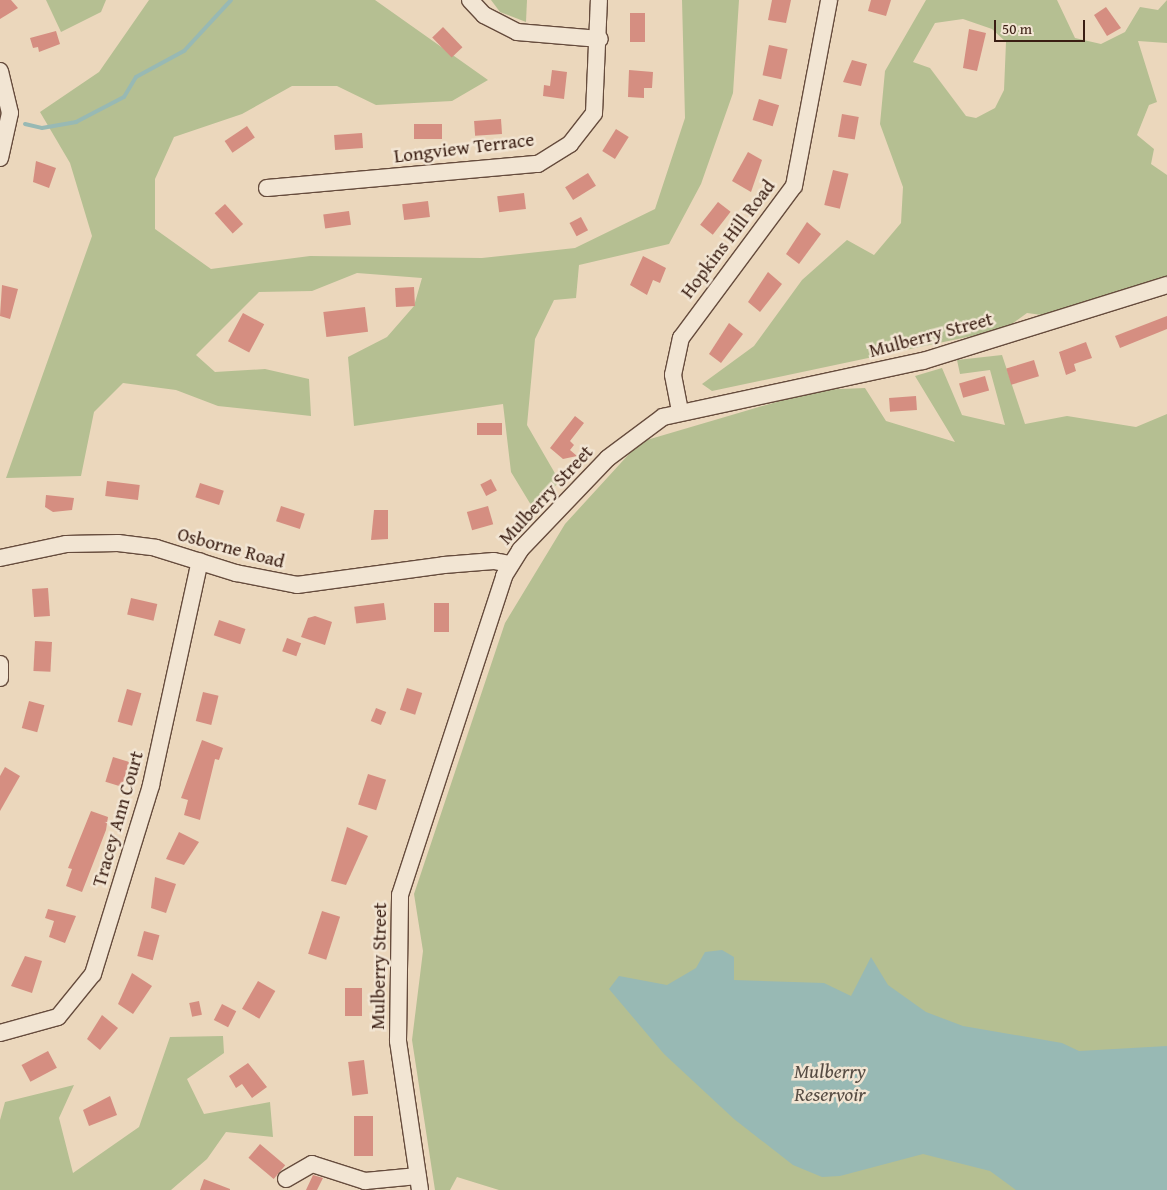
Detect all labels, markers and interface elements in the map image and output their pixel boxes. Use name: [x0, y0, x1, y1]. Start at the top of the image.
scale bar: [997, 10, 1088, 42]
text: 50 m: [1002, 18, 1032, 39]
street label: Longview Terrace: [393, 128, 535, 168]
street label: Hopkins Hill Road: [676, 175, 780, 303]
street label: Mulberry Street: [867, 308, 995, 362]
street label: Mulberry Street: [494, 441, 598, 549]
street label: Osborne Road: [175, 523, 287, 573]
street label: Tracey Ann Court: [88, 749, 148, 889]
street label: Mulberry Street: [366, 902, 392, 1030]
water label: Mulberry Reservoir: [794, 1059, 866, 1106]

